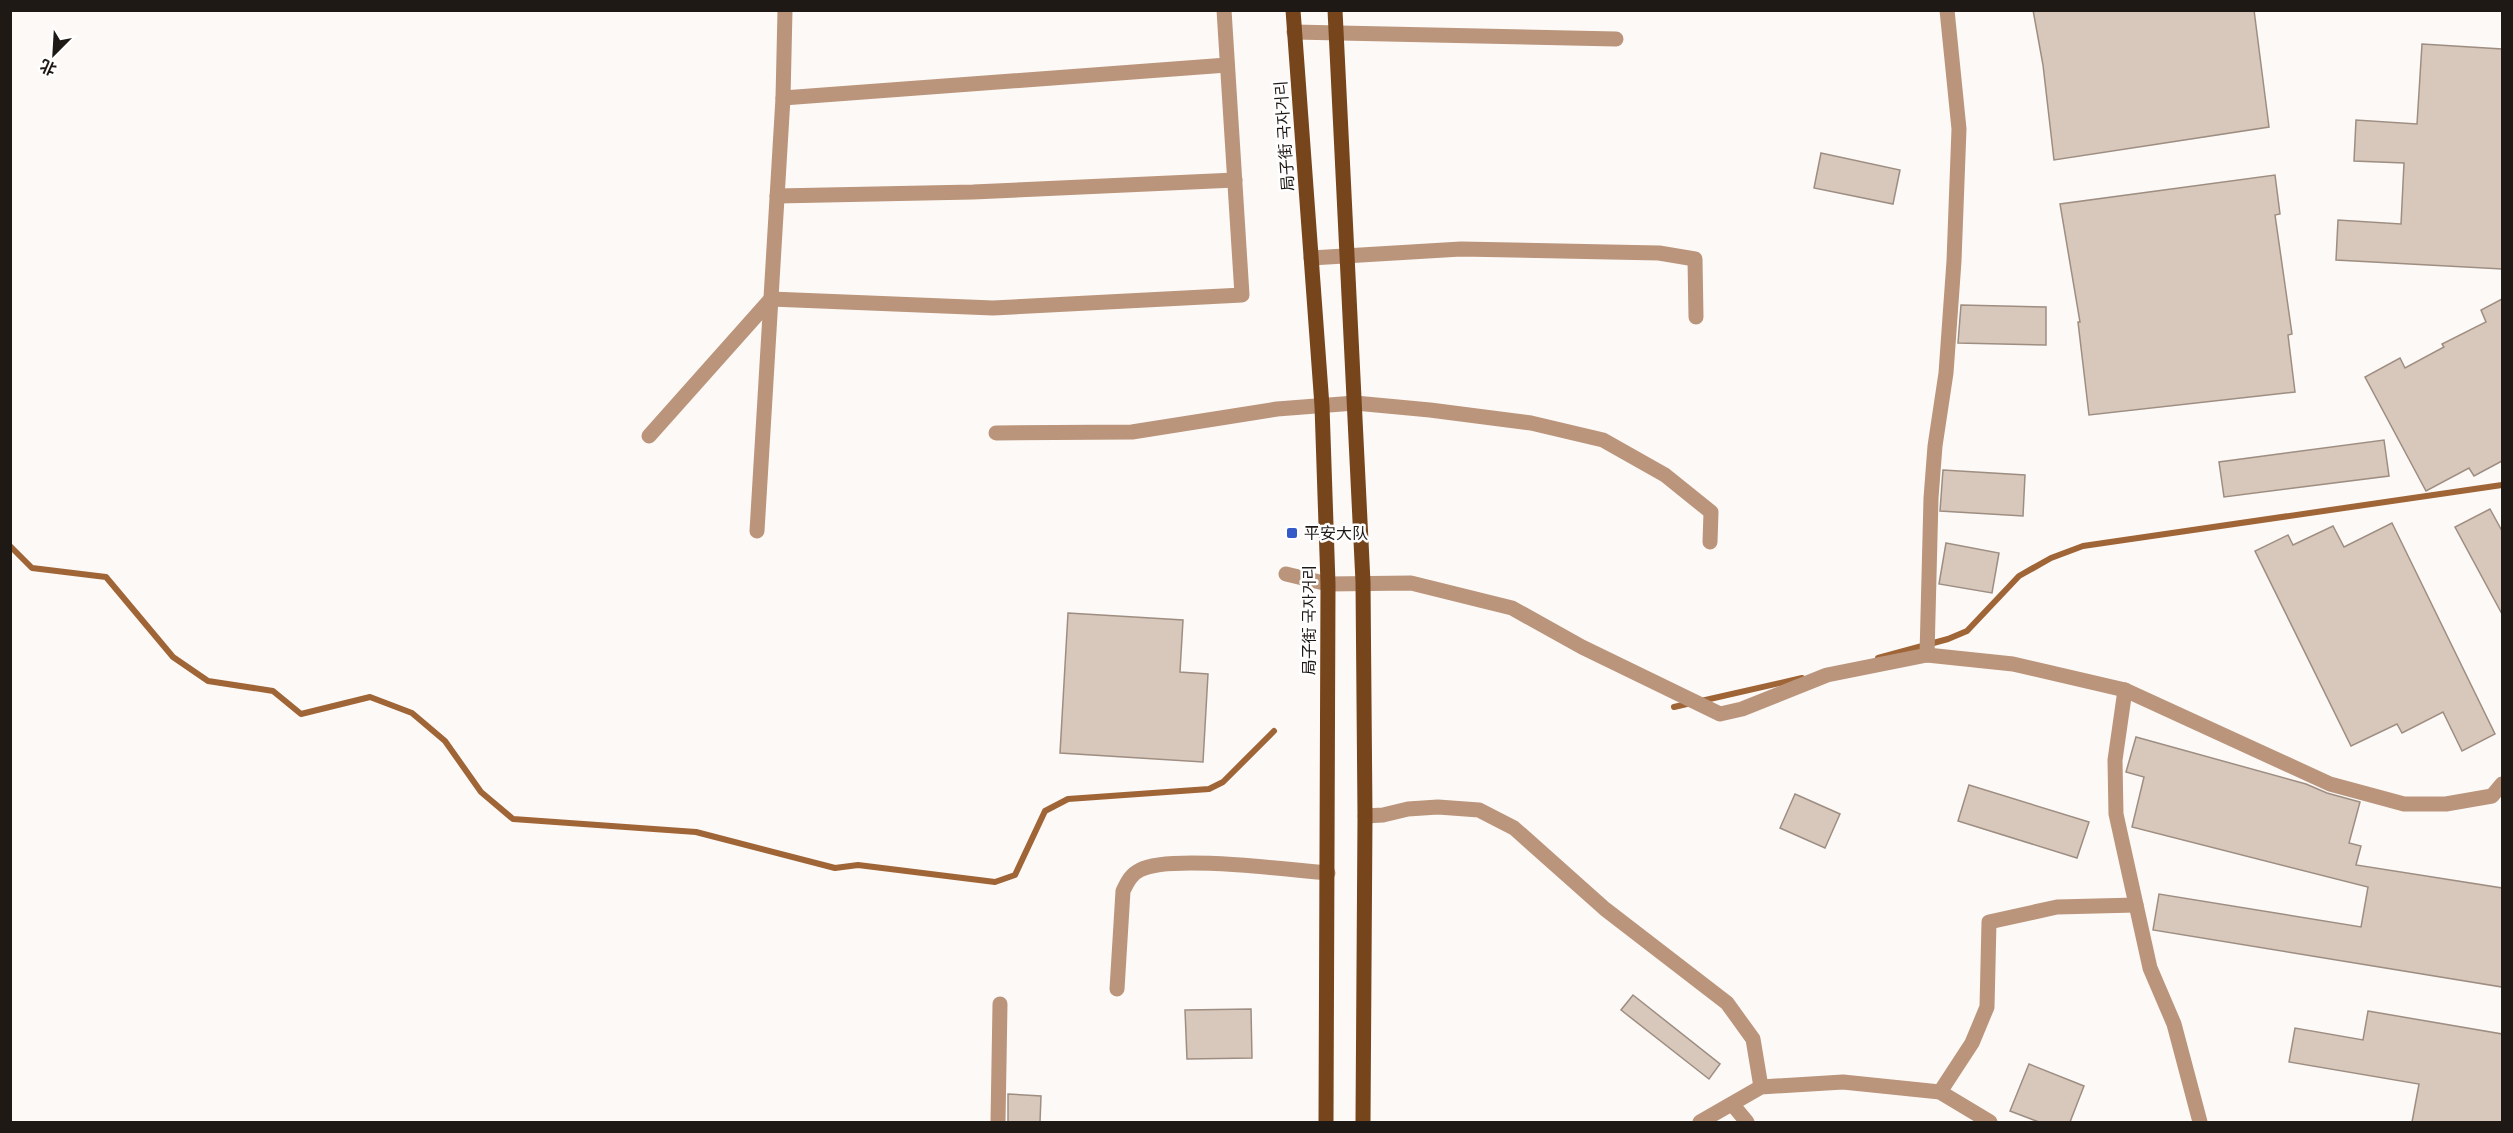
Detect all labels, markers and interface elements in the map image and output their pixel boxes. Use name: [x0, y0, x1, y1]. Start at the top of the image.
north arrow: [24, 24, 84, 84]
text: 北: [36, 54, 60, 81]
street label: 局子街 국자거리: [1269, 80, 1299, 192]
place label: 平安大队: [1304, 522, 1368, 544]
marker: 平安大队: [1285, 526, 1299, 540]
street label: 局子街 국자거리: [1298, 565, 1320, 675]

